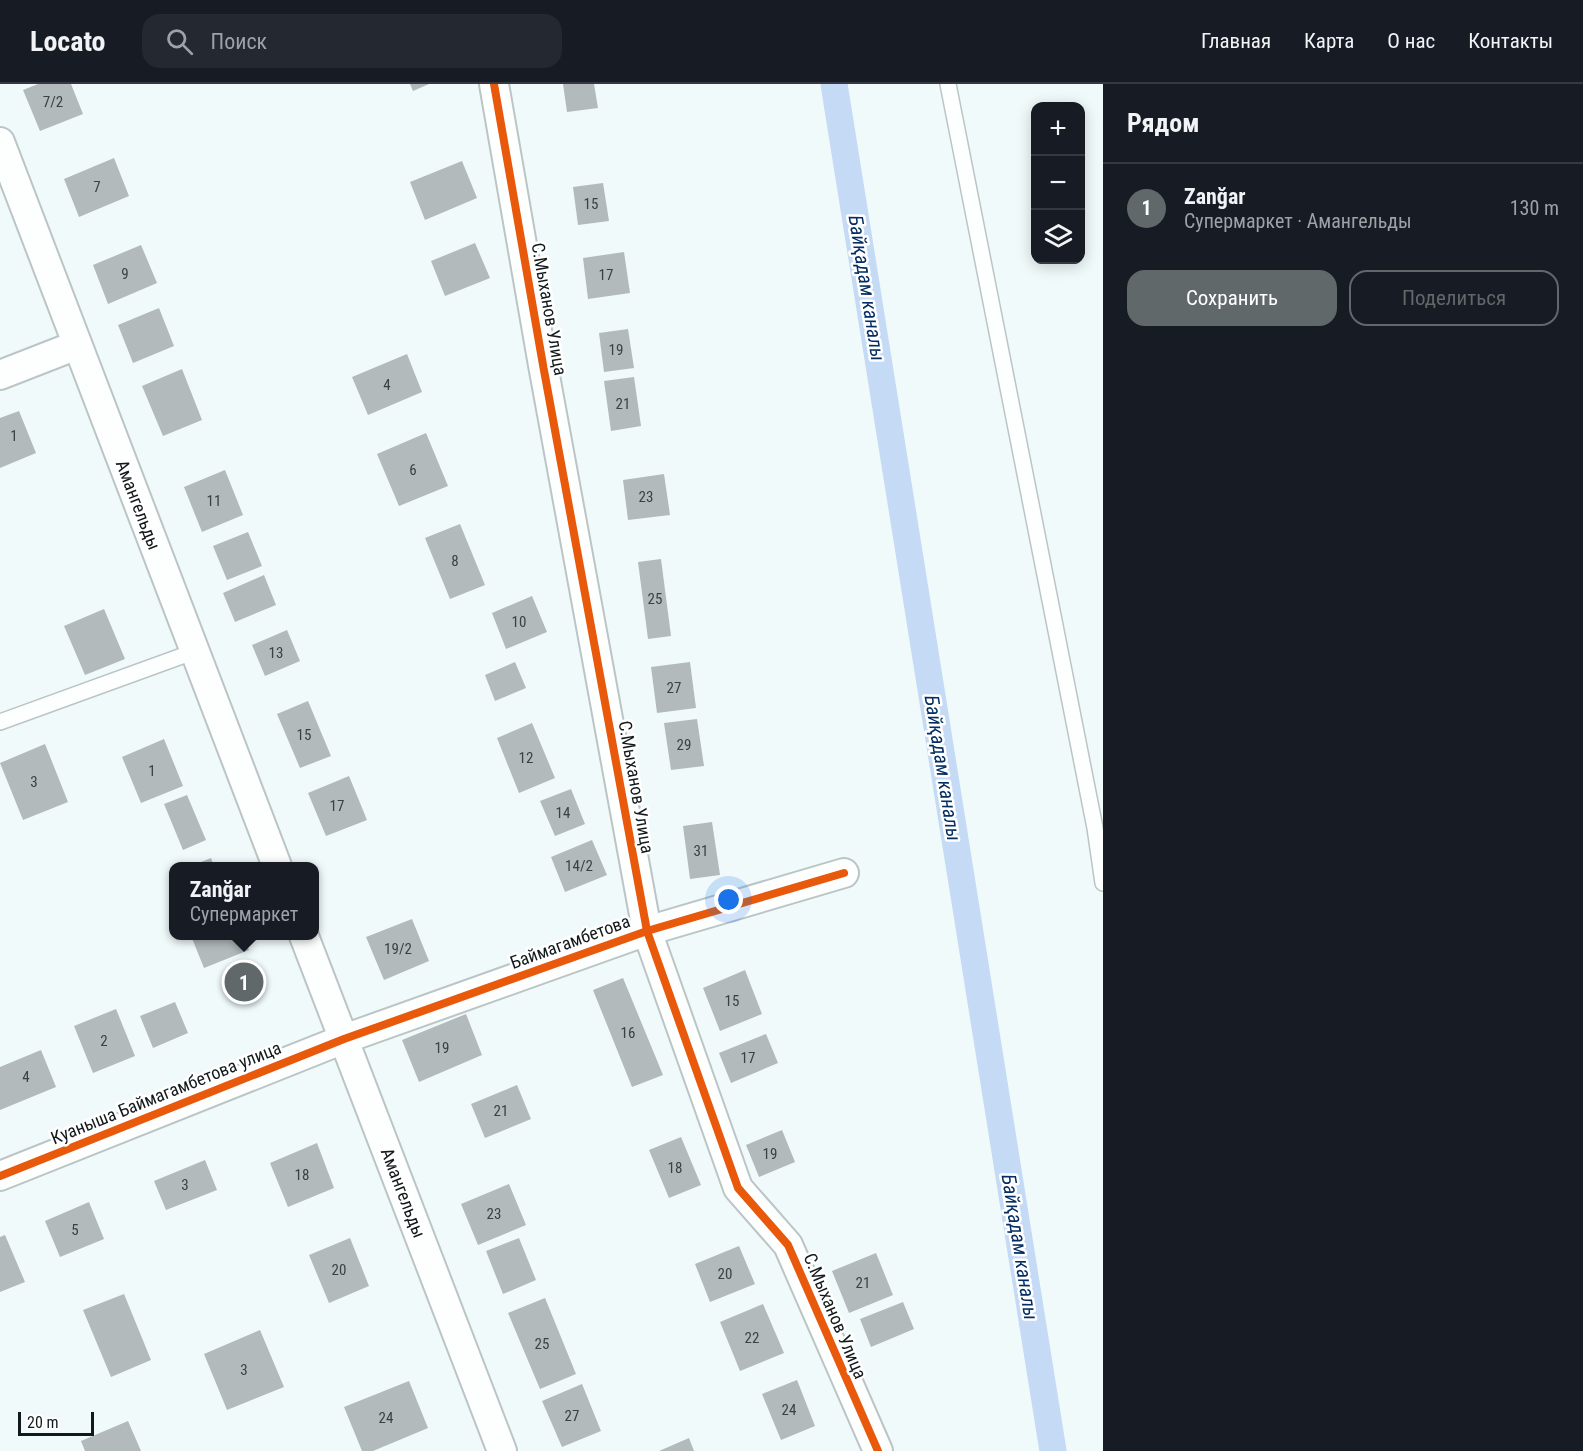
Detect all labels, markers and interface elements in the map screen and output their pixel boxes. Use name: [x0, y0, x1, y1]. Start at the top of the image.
search box: [142, 14, 562, 68]
text: Locato: [30, 25, 106, 58]
icon: search: [163, 25, 196, 58]
text: Поиск: [211, 29, 267, 54]
text: Главная: [1201, 29, 1271, 53]
text: Карта: [1304, 29, 1354, 53]
text: О нас: [1387, 29, 1435, 53]
text: Контакты: [1468, 29, 1553, 53]
house number: 7/2: [43, 93, 63, 111]
map controls: [1031, 102, 1085, 264]
button: +: [1031, 102, 1085, 156]
text: Рядом: [1127, 108, 1199, 138]
button: −: [1031, 156, 1085, 210]
house number: 7: [93, 178, 101, 196]
text: Zanğar: [1184, 184, 1246, 209]
house number: 15: [584, 195, 598, 213]
text: 1: [1141, 196, 1152, 220]
text: 130 m: [1510, 196, 1559, 220]
text: Супермаркет · Амангельды: [1184, 209, 1412, 233]
button: layers: [1031, 210, 1085, 264]
water label: Байқадам каналы: [844, 213, 890, 363]
street label: С.Мыханов Улица: [527, 241, 571, 377]
house number: 9: [121, 265, 129, 283]
house number: 17: [599, 266, 613, 284]
button: Сохранить: [1127, 270, 1337, 326]
button: Поделиться: [1349, 270, 1559, 326]
house number: 19: [609, 341, 623, 359]
house number: 4: [383, 376, 391, 394]
house number: 21: [616, 395, 630, 413]
house number: 1: [10, 427, 18, 445]
street label: Амангельды: [112, 457, 165, 553]
house number: 6: [409, 461, 417, 479]
house number: 23: [639, 488, 653, 506]
house number: 11: [207, 492, 221, 510]
house number: 8: [451, 552, 459, 570]
house number: 25: [648, 590, 662, 608]
house number: 10: [512, 613, 526, 631]
house number: 13: [269, 644, 283, 662]
house number: 27: [667, 679, 681, 697]
water label: Байқадам каналы: [920, 693, 966, 843]
street label: С.Мыханов Улица: [614, 719, 658, 855]
house number: 15: [297, 726, 311, 744]
house number: 29: [677, 736, 691, 754]
house number: 12: [519, 749, 533, 767]
house number: 1: [148, 762, 156, 780]
house number: 3: [30, 773, 38, 791]
house number: 17: [330, 797, 344, 815]
house number: 14: [556, 804, 570, 822]
house number: 31: [694, 842, 708, 860]
house number: 14/2: [565, 857, 593, 875]
popup: [169, 862, 319, 940]
text: Zanğar: [190, 877, 251, 902]
your location: [714, 885, 743, 914]
text: Супермаркет: [190, 902, 298, 926]
street label: Баймагамбетова: [507, 910, 633, 973]
house number: 19/2: [384, 940, 412, 958]
pin: 1: [224, 960, 264, 1004]
house number: 15: [725, 992, 739, 1010]
house number: 16: [621, 1024, 635, 1042]
house number: 2: [100, 1032, 108, 1050]
street label: Куаныша Баймагамбетова улица: [48, 1037, 284, 1148]
house number: 19: [435, 1039, 449, 1057]
house number: 17: [741, 1049, 755, 1067]
house number: 4: [22, 1068, 30, 1086]
house number: 21: [494, 1102, 508, 1120]
street label: Амангельды: [377, 1145, 430, 1241]
house number: 19: [763, 1145, 777, 1163]
house number: 18: [668, 1159, 682, 1177]
house number: 18: [295, 1166, 309, 1184]
water label: Байқадам каналы: [997, 1172, 1043, 1322]
house number: 3: [181, 1176, 189, 1194]
house number: 23: [487, 1205, 501, 1223]
house number: 5: [71, 1221, 79, 1239]
street label: С.Мыханов Улица: [800, 1250, 871, 1382]
house number: 20: [332, 1261, 346, 1279]
house number: 20: [718, 1265, 732, 1283]
house number: 21: [856, 1274, 870, 1292]
house number: 22: [745, 1329, 759, 1347]
house number: 25: [535, 1335, 549, 1353]
house number: 3: [240, 1361, 248, 1379]
house number: 24: [782, 1401, 796, 1419]
house number: 27: [565, 1407, 579, 1425]
scale bar: [18, 1409, 94, 1436]
house number: 24: [379, 1409, 393, 1427]
text: 20 m: [27, 1413, 59, 1432]

